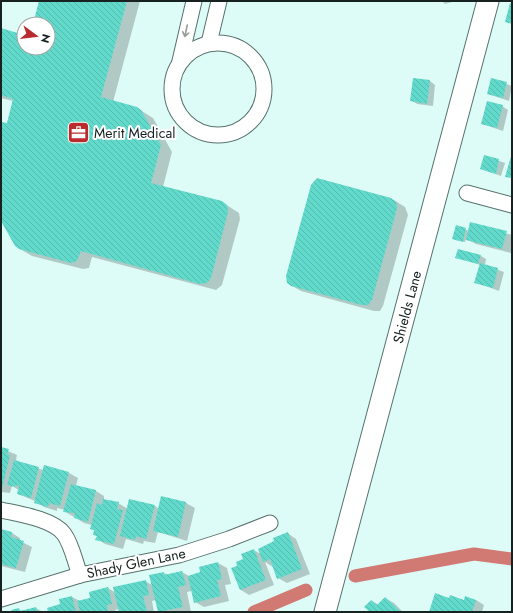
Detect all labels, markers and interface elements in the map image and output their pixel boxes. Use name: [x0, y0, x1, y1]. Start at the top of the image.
north arrow: [16, 16, 56, 56]
one-way arrow: [182, 24, 190, 37]
text: N: [37, 32, 55, 45]
office icon: Merit Medical: [65, 120, 91, 146]
place label: Merit Medical: [94, 123, 175, 143]
street label: Shields Lane: [388, 268, 426, 346]
street label: Shady Glen Lane: [85, 543, 187, 583]

